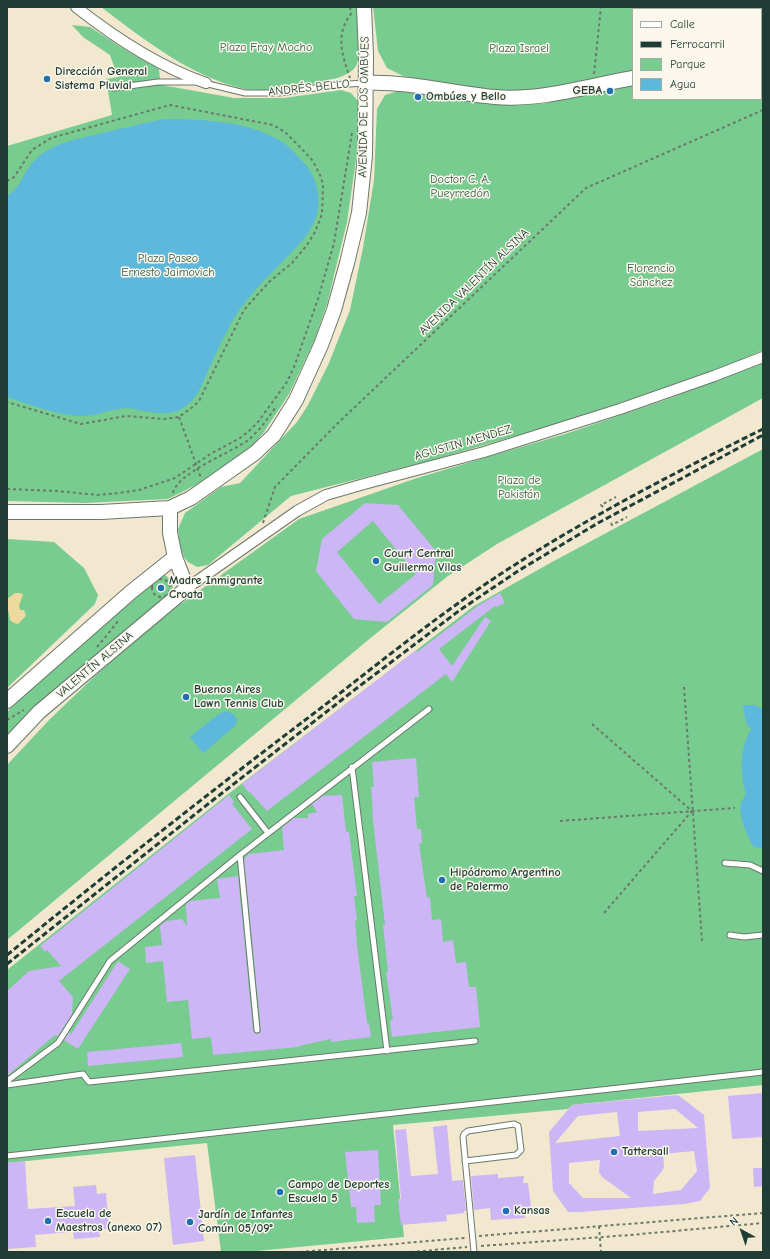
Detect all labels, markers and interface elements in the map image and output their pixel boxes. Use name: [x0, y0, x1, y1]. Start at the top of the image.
legend: [632, 8, 762, 100]
text: Calle: [670, 17, 695, 31]
street label: AVENIDA DE LOS OMBÚES: [356, 36, 372, 178]
text: Ferrocarril: [670, 37, 725, 51]
park label: Plaza Fray Mocho: [220, 41, 312, 55]
park label: Plaza Israel: [489, 42, 549, 56]
text: Parque: [670, 57, 705, 71]
place label: Dirección General Sistema Pluvial: [55, 65, 147, 93]
marker: Dirección General Sistema Pluvial: [42, 74, 52, 84]
street label: ANDRÉS BELLO: [268, 77, 350, 99]
text: Agua: [670, 77, 696, 91]
place label: GEBA: [572, 84, 602, 98]
marker: GEBA: [605, 86, 615, 96]
place label: Ombúes y Bello: [426, 90, 506, 104]
marker: Ombúes y Bello: [413, 92, 423, 102]
park label: Doctor C. A. Pueyrredón: [430, 173, 490, 201]
street label: AVENIDA VALENTÍN ALSINA: [416, 226, 532, 338]
park label: Plaza Paseo Ernesto Jaimovich: [121, 252, 215, 280]
park label: Florencio Sánchez: [627, 262, 675, 290]
street label: AGUSTIN MENDEZ: [413, 422, 513, 464]
park label: Plaza de Pakistán: [497, 474, 541, 502]
place label: Court Central Guillermo Vilas: [384, 547, 461, 575]
marker: Court Central Guillermo Vilas: [371, 556, 381, 566]
place label: Madre Inmigrante Croata: [169, 574, 263, 602]
marker: Madre Inmigrante Croata: [156, 583, 166, 593]
street label: VALENTÍN ALSINA: [54, 629, 136, 701]
place label: Buenos Aires Lawn Tennis Club: [194, 683, 284, 711]
marker: Buenos Aires Lawn Tennis Club: [181, 692, 191, 702]
place label: Hipódromo Argentino de Palermo: [450, 866, 561, 894]
marker: Hipódromo Argentino de Palermo: [437, 875, 447, 885]
place label: Tattersall: [622, 1145, 669, 1159]
marker: Tattersall: [609, 1147, 619, 1157]
place label: Campo de Deportes Escuela 5: [288, 1178, 389, 1206]
marker: Campo de Deportes Escuela 5: [275, 1187, 285, 1197]
place label: Kansas: [514, 1204, 550, 1218]
marker: Kansas: [501, 1206, 511, 1216]
place label: Escuela de Maestros (anexo 07): [56, 1207, 162, 1235]
place label: Jardín de Infantes Común 05/09°: [198, 1208, 293, 1236]
north arrow: [722, 1211, 762, 1251]
text: N: [727, 1214, 741, 1229]
marker: Escuela de Maestros (anexo 07): [43, 1216, 53, 1226]
marker: Jardín de Infantes Común 05/09°: [185, 1217, 195, 1227]

